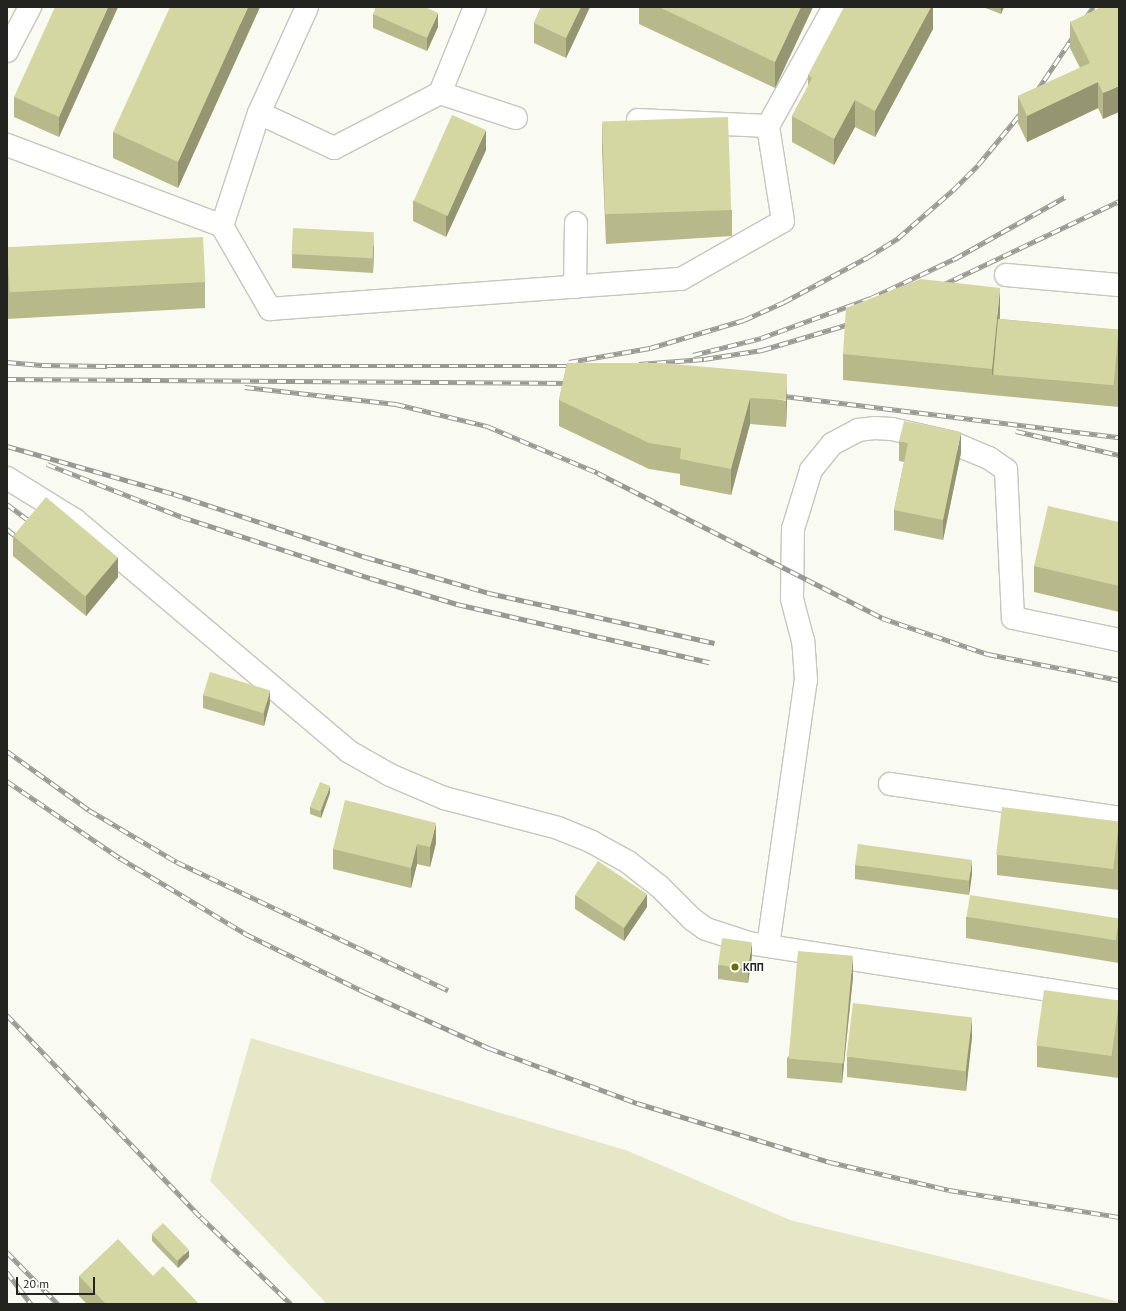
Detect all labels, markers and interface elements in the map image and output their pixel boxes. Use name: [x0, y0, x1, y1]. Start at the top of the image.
place label: КПП: [743, 960, 764, 974]
marker: КПП: [730, 962, 740, 972]
scale bar: [18, 1269, 97, 1295]
text: 20 m: [23, 1276, 49, 1291]

